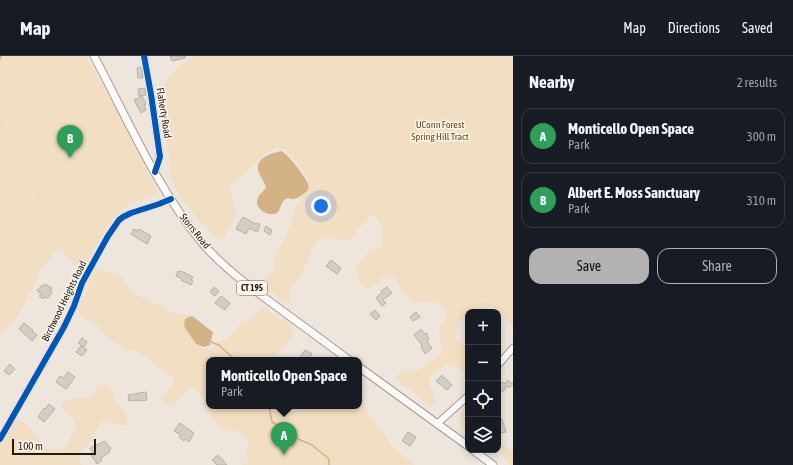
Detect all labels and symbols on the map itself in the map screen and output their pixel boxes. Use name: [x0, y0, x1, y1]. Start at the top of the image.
street label: Flaherty Road: [155, 87, 173, 139]
park label: UConn Forest Spring Hill Tract: [411, 119, 469, 142]
pin: B: [57, 125, 83, 158]
your location: [311, 196, 331, 216]
street label: Storrs Road: [178, 211, 213, 251]
street label: Birchwood Heights Road: [40, 259, 88, 343]
road number: CT 195: [237, 281, 267, 295]
pin: A: [271, 422, 297, 455]
scale bar: [12, 437, 96, 456]

